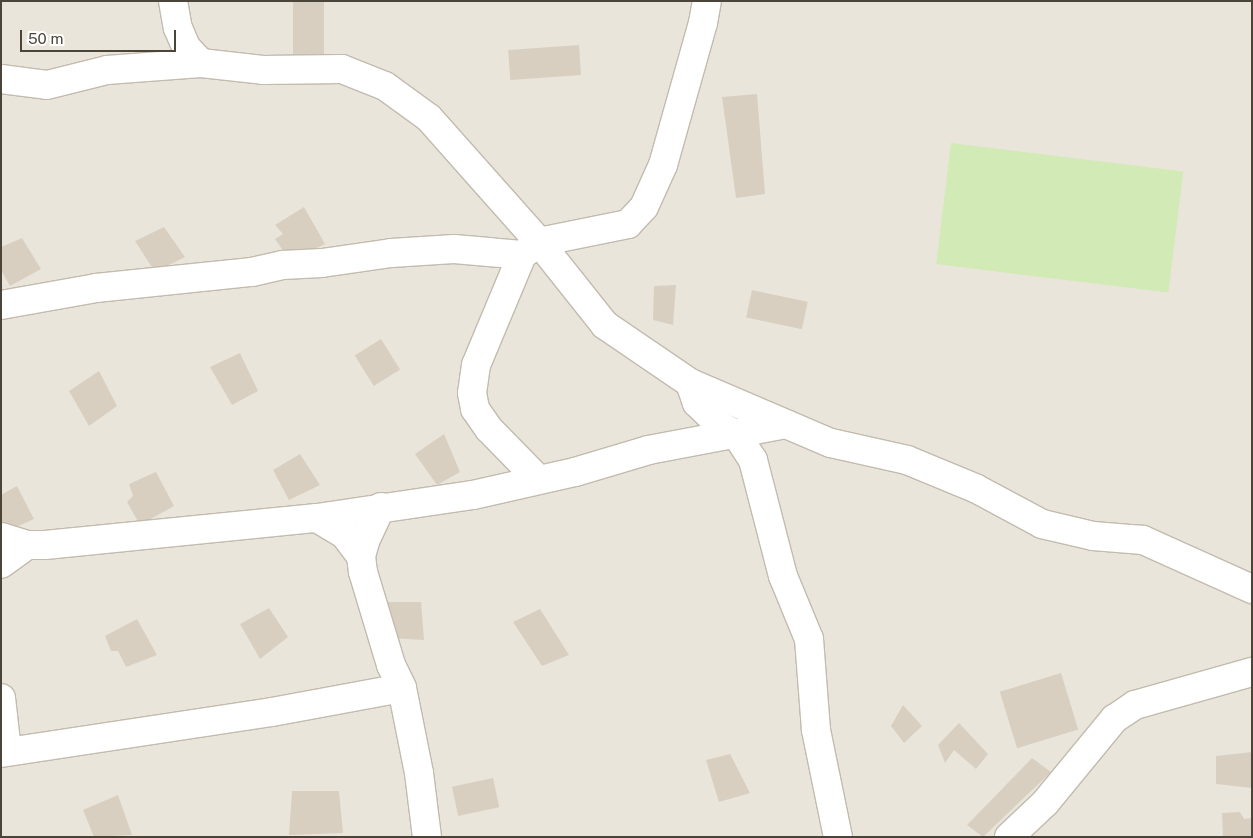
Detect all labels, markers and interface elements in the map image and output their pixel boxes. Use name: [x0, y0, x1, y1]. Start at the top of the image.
scale bar: [22, 20, 179, 52]
text: 50 m: [28, 30, 63, 47]

